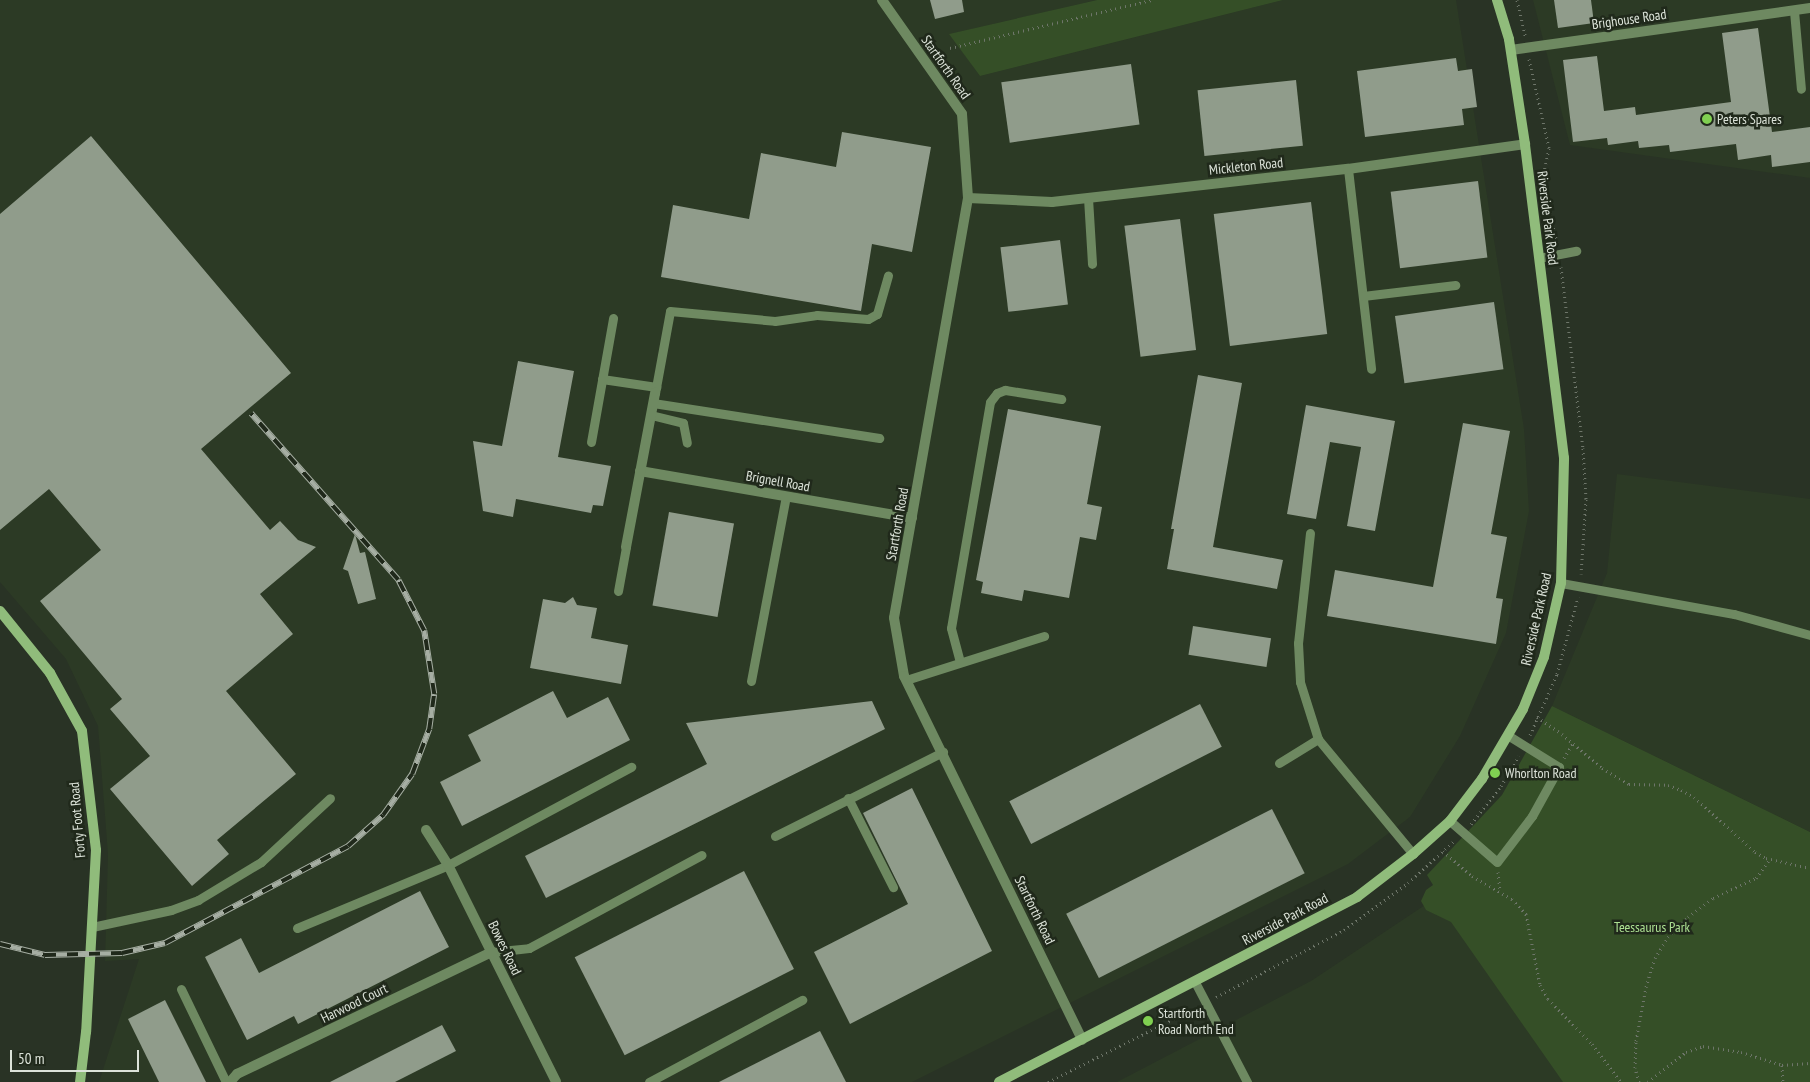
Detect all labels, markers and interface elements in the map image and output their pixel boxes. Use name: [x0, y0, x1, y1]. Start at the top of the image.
street label: Brighouse Road: [1591, 5, 1667, 33]
street label: Startforth Road: [918, 32, 974, 102]
place label: Peters Spares: [1717, 111, 1782, 127]
marker: Peters Spares: [1701, 113, 1713, 125]
street label: Mickleton Road: [1208, 154, 1284, 178]
street label: Riverside Park Road: [1534, 170, 1562, 266]
street label: Brignell Road: [745, 467, 811, 495]
street label: Startforth Road: [882, 486, 912, 562]
street label: Riverside Park Road: [1517, 571, 1555, 667]
place label: Whorlton Road: [1505, 765, 1576, 781]
marker: Whorlton Road: [1489, 767, 1501, 779]
street label: Forty Foot Road: [65, 781, 89, 859]
street label: Startforth Road: [1011, 873, 1059, 947]
street label: Riverside Park Road: [1239, 889, 1331, 949]
street label: Bowes Road: [485, 918, 525, 978]
park label: Teessaurus Park: [1614, 919, 1690, 935]
street label: Harwood Court: [318, 980, 390, 1026]
place label: Startforth Road North End: [1158, 1005, 1234, 1038]
marker: Startforth Road North End: [1142, 1015, 1154, 1027]
scale bar: [12, 1040, 141, 1072]
text: 50 m: [18, 1049, 44, 1068]

